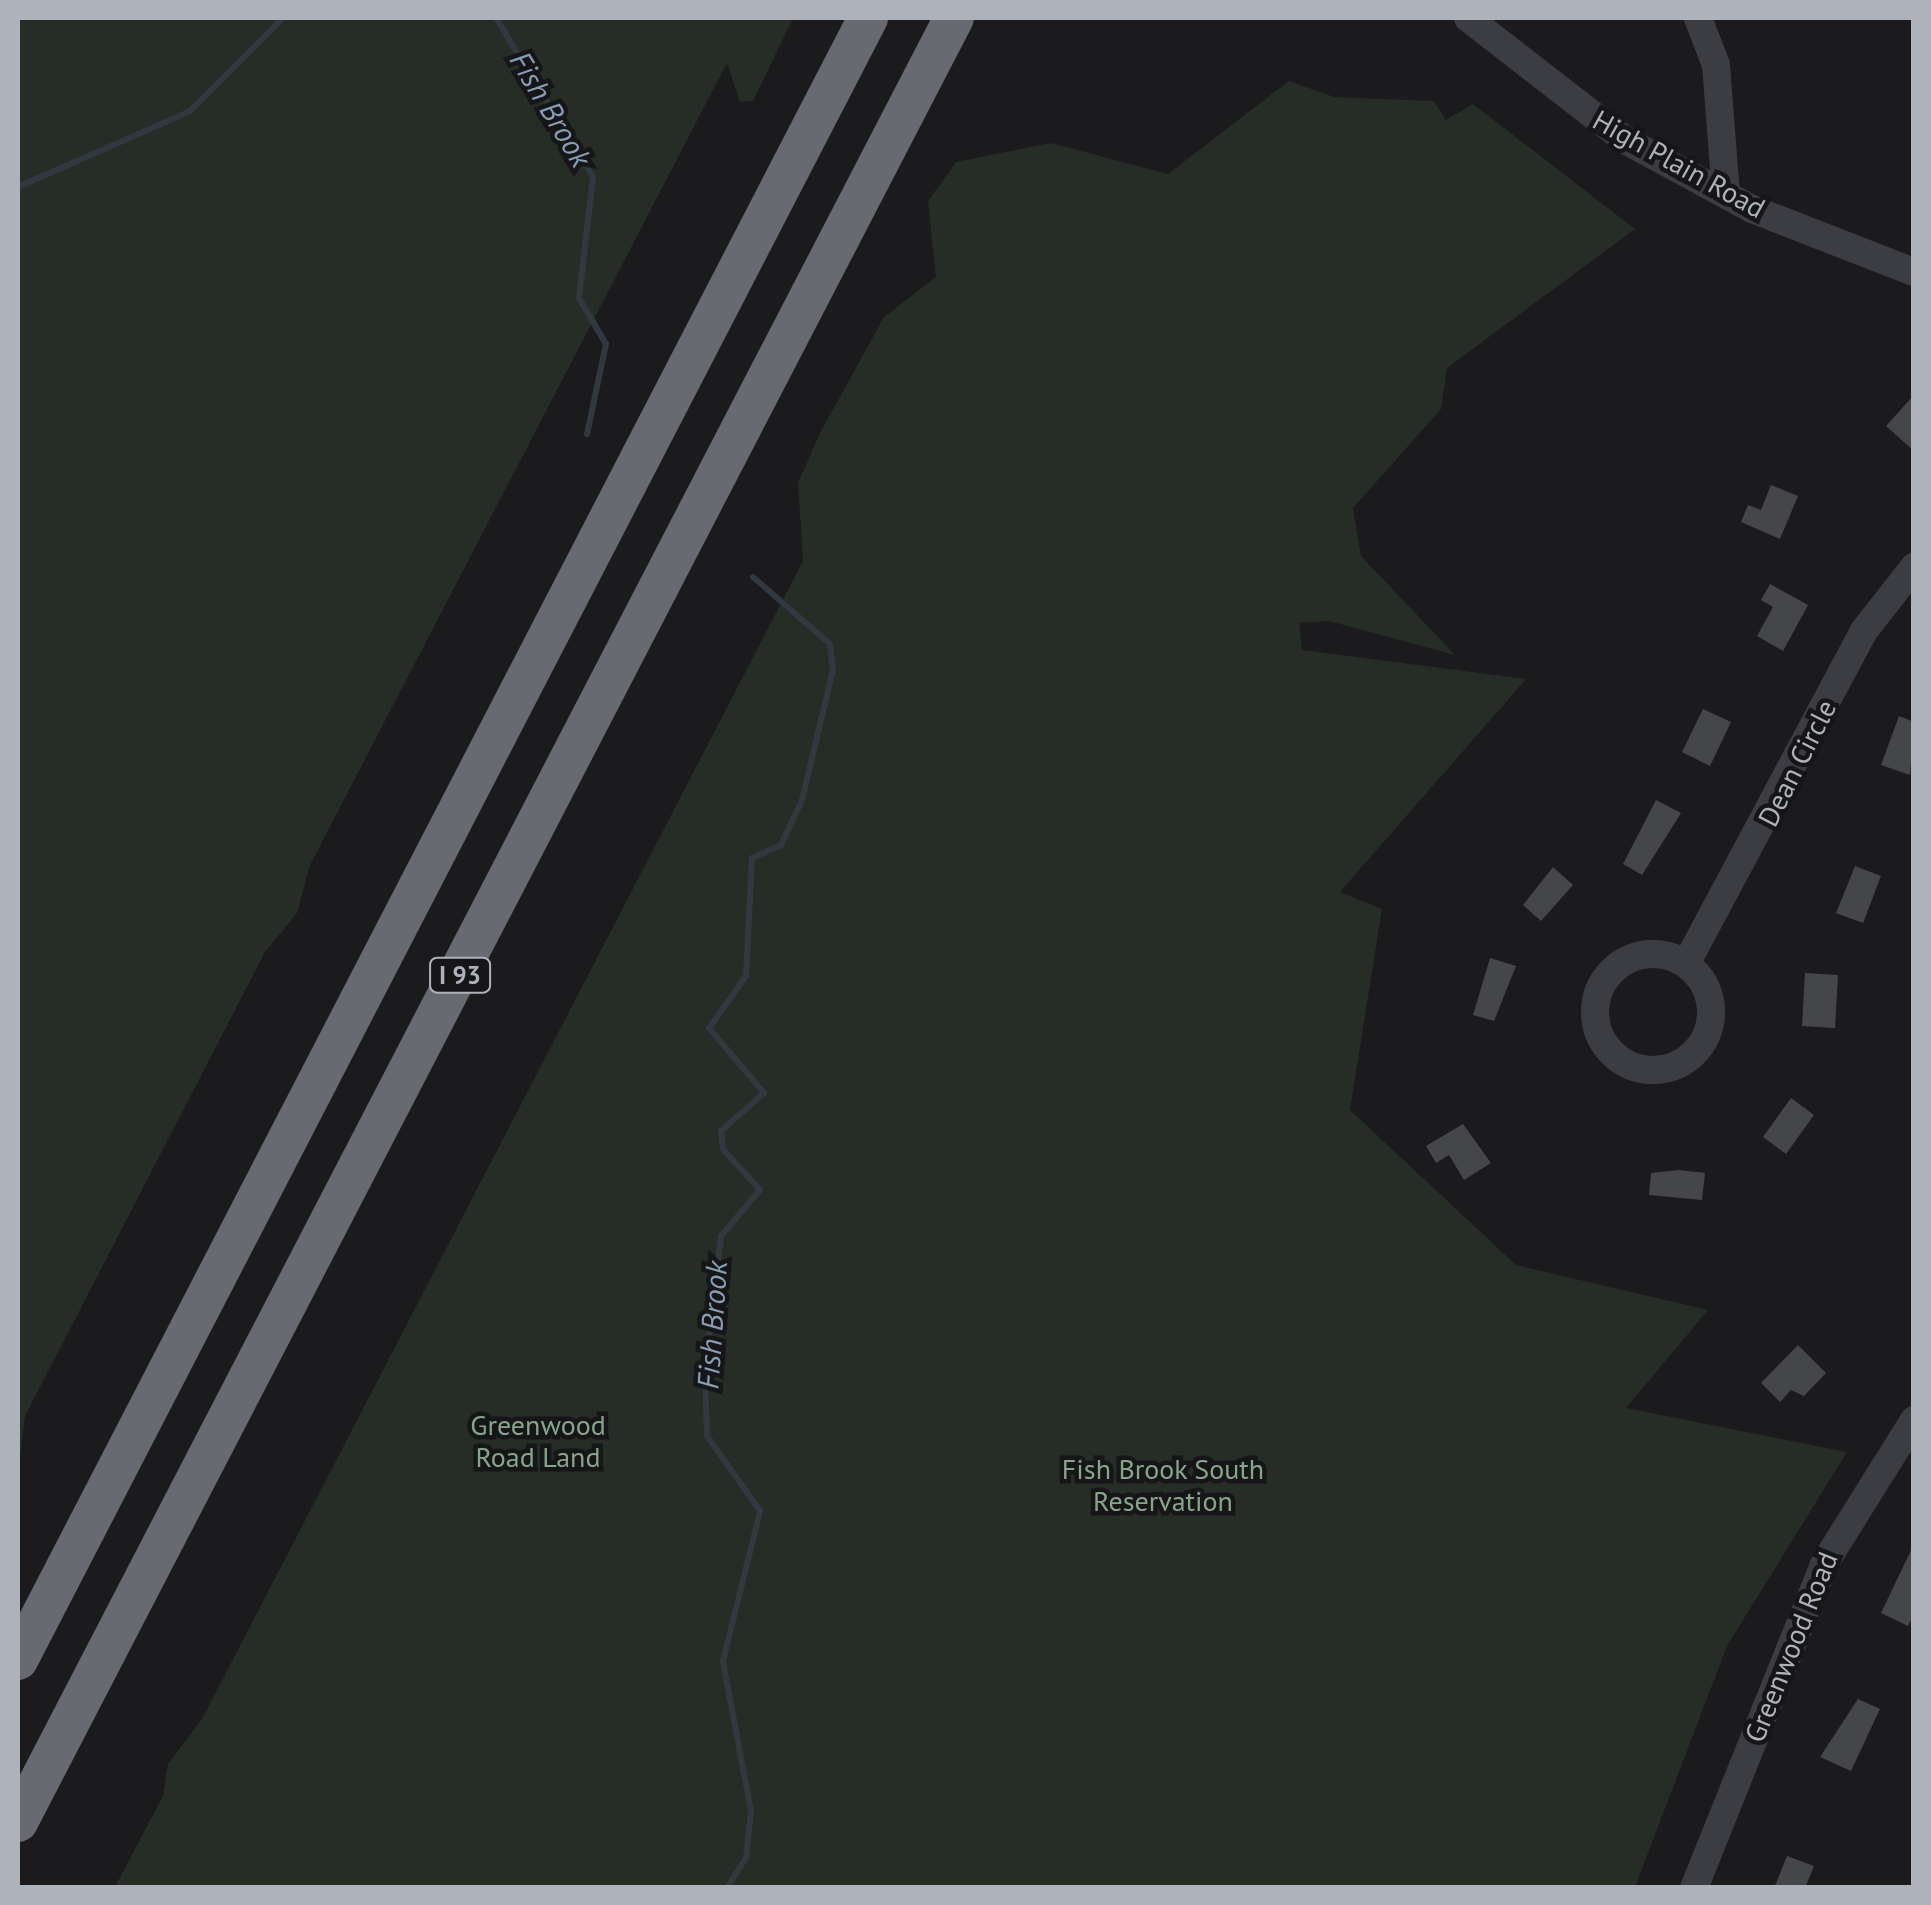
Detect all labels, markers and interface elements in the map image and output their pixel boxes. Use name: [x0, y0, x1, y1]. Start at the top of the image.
water label: Fish Brook: [503, 45, 599, 173]
street label: High Plain Road: [1587, 103, 1771, 225]
street label: Dean Circle: [1751, 694, 1843, 832]
road number: I 93: [428, 955, 492, 995]
water label: Fish Brook: [690, 1260, 734, 1390]
park label: Greenwood Road Land: [470, 1408, 606, 1474]
park label: Fish Brook South Reservation: [1061, 1452, 1265, 1518]
street label: Greenwood Road: [1738, 1547, 1844, 1747]

